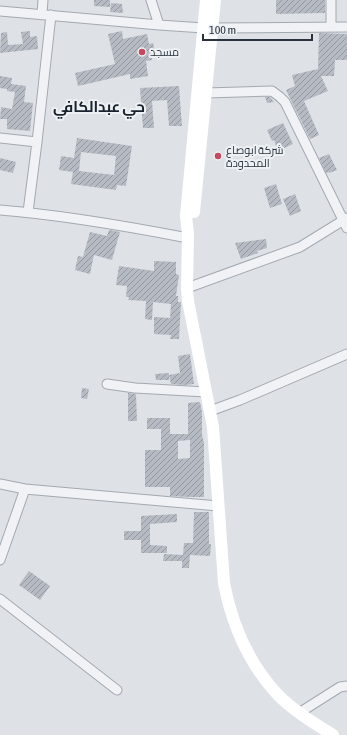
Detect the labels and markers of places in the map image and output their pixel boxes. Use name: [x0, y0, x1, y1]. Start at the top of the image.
place label: مسجد: [150, 46, 179, 58]
marker: مسجد: [137, 47, 147, 57]
place label: شركة ابوصاع المحدودة: [226, 144, 284, 170]
marker: شركة ابوصاع المحدودة: [213, 151, 223, 161]

